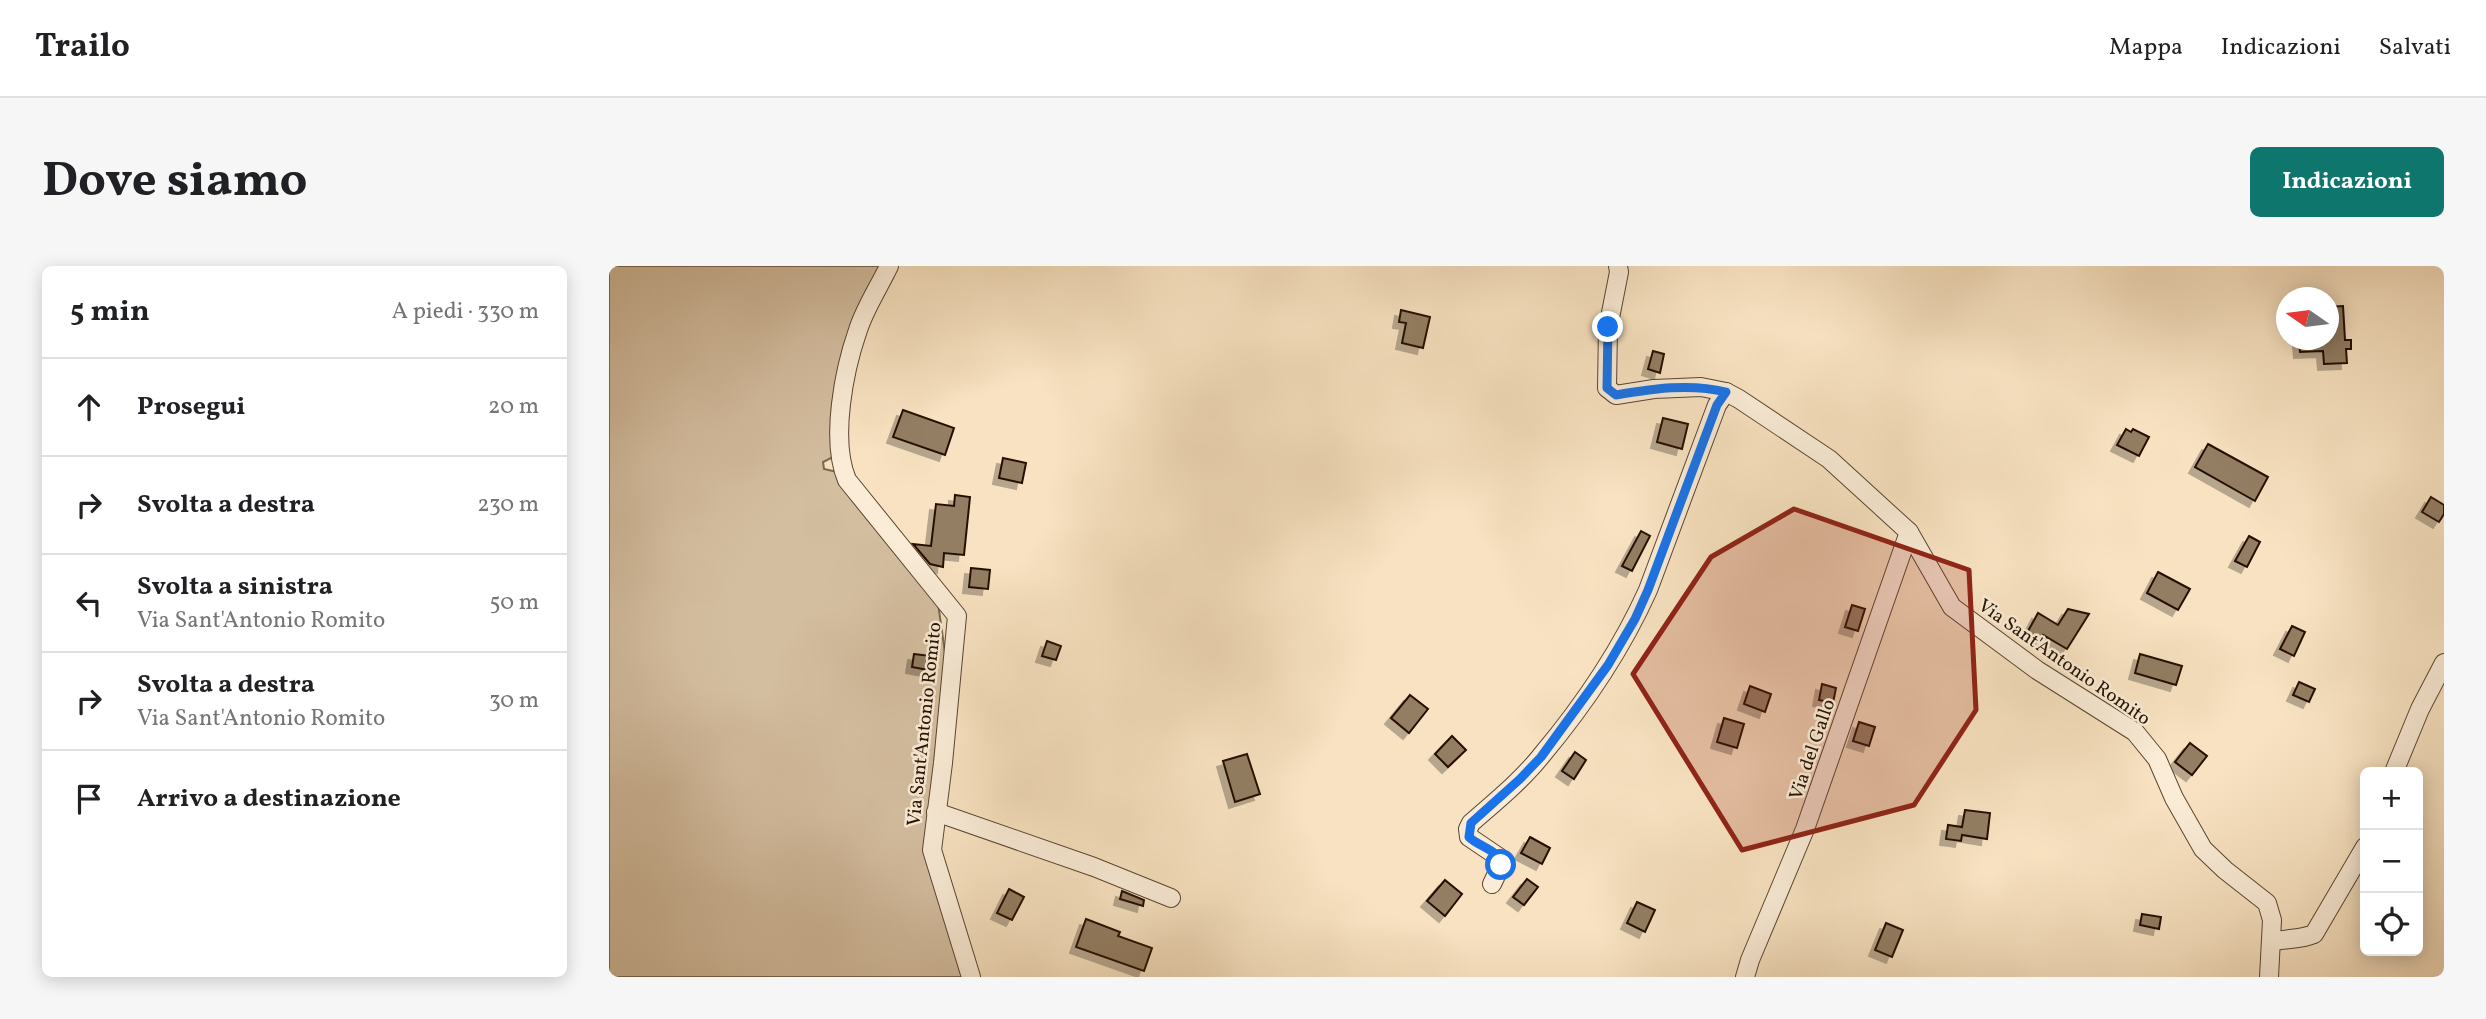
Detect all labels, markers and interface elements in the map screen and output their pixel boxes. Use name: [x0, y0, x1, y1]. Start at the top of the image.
text: Trailo: [35, 25, 130, 71]
text: Mappa: [2109, 31, 2183, 65]
text: Indicazioni: [2221, 31, 2341, 65]
text: Salvati: [2379, 31, 2451, 65]
button: Indicazioni: [2250, 147, 2444, 217]
text: Dove siamo: [42, 148, 308, 217]
north arrow: [2276, 287, 2339, 350]
text: 5 min: [70, 291, 150, 333]
text: A piedi · 330 m: [392, 296, 539, 328]
route end: [1592, 311, 1623, 342]
icon: ahead: [70, 388, 108, 426]
text: Prosegui: [137, 389, 245, 425]
text: 20 m: [488, 391, 539, 423]
icon: right: [70, 486, 108, 524]
text: Svolta a destra: [137, 487, 315, 523]
text: 230 m: [477, 489, 539, 521]
text: Svolta a sinistra: [137, 569, 333, 605]
icon: left: [70, 584, 108, 622]
text: 50 m: [490, 587, 539, 619]
street label: Via Sant'Antonio Romito: [1972, 593, 2155, 732]
text: Via Sant'Antonio Romito: [137, 605, 385, 637]
street label: Via Sant'Antonio Romito: [901, 621, 949, 828]
text: Svolta a destra: [137, 667, 315, 703]
icon: right: [70, 682, 108, 720]
text: 30 m: [489, 685, 539, 717]
street label: Via del Gallo: [1783, 696, 1842, 804]
text: Via Sant'Antonio Romito: [137, 703, 385, 735]
map controls: [2360, 767, 2423, 956]
button: +: [2360, 767, 2423, 830]
icon: arrive: [70, 780, 108, 818]
text: Arrivo a destinazione: [137, 781, 401, 817]
button: −: [2360, 830, 2423, 893]
route start: [1485, 849, 1516, 880]
button: locate: [2360, 893, 2423, 956]

